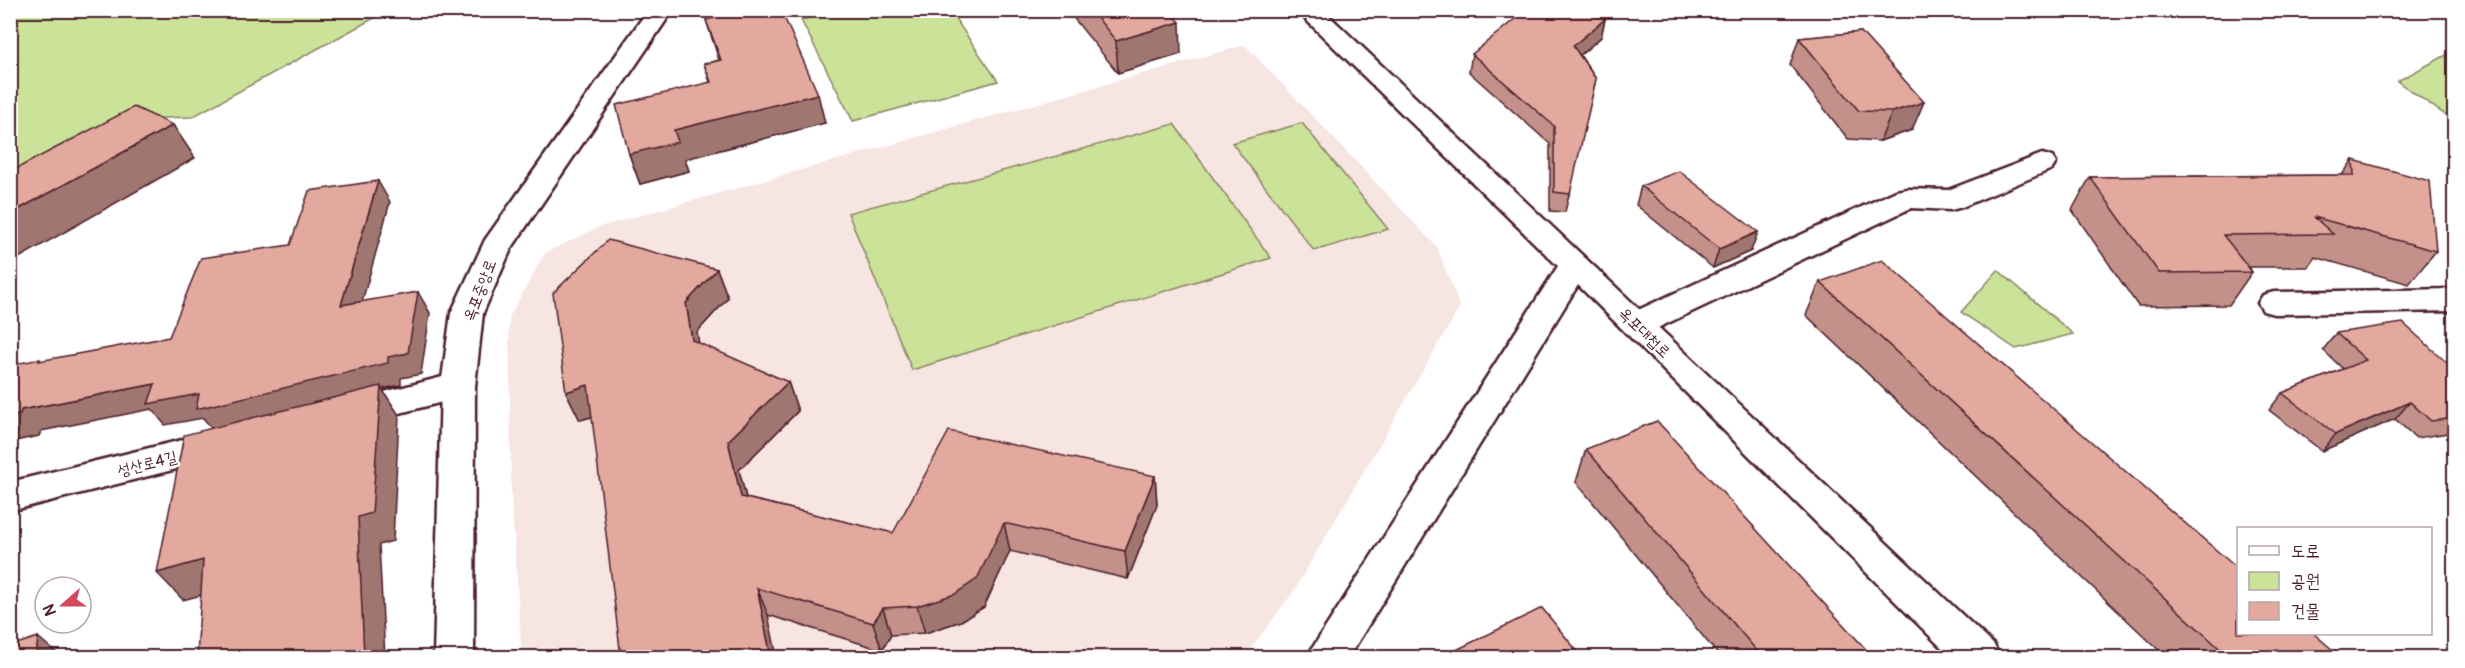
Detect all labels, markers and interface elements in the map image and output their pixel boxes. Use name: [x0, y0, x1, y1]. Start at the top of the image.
street label: 옥포중앙로: [459, 257, 501, 324]
street label: 옥포대첩로: [1614, 303, 1674, 362]
street label: 성산로4길: [115, 447, 179, 481]
legend: [2237, 527, 2432, 635]
text: 도로: [2291, 540, 2320, 563]
text: 공원: [2291, 570, 2320, 593]
north arrow: [33, 575, 93, 635]
text: 건물: [2291, 600, 2320, 623]
text: N: [39, 601, 61, 619]

